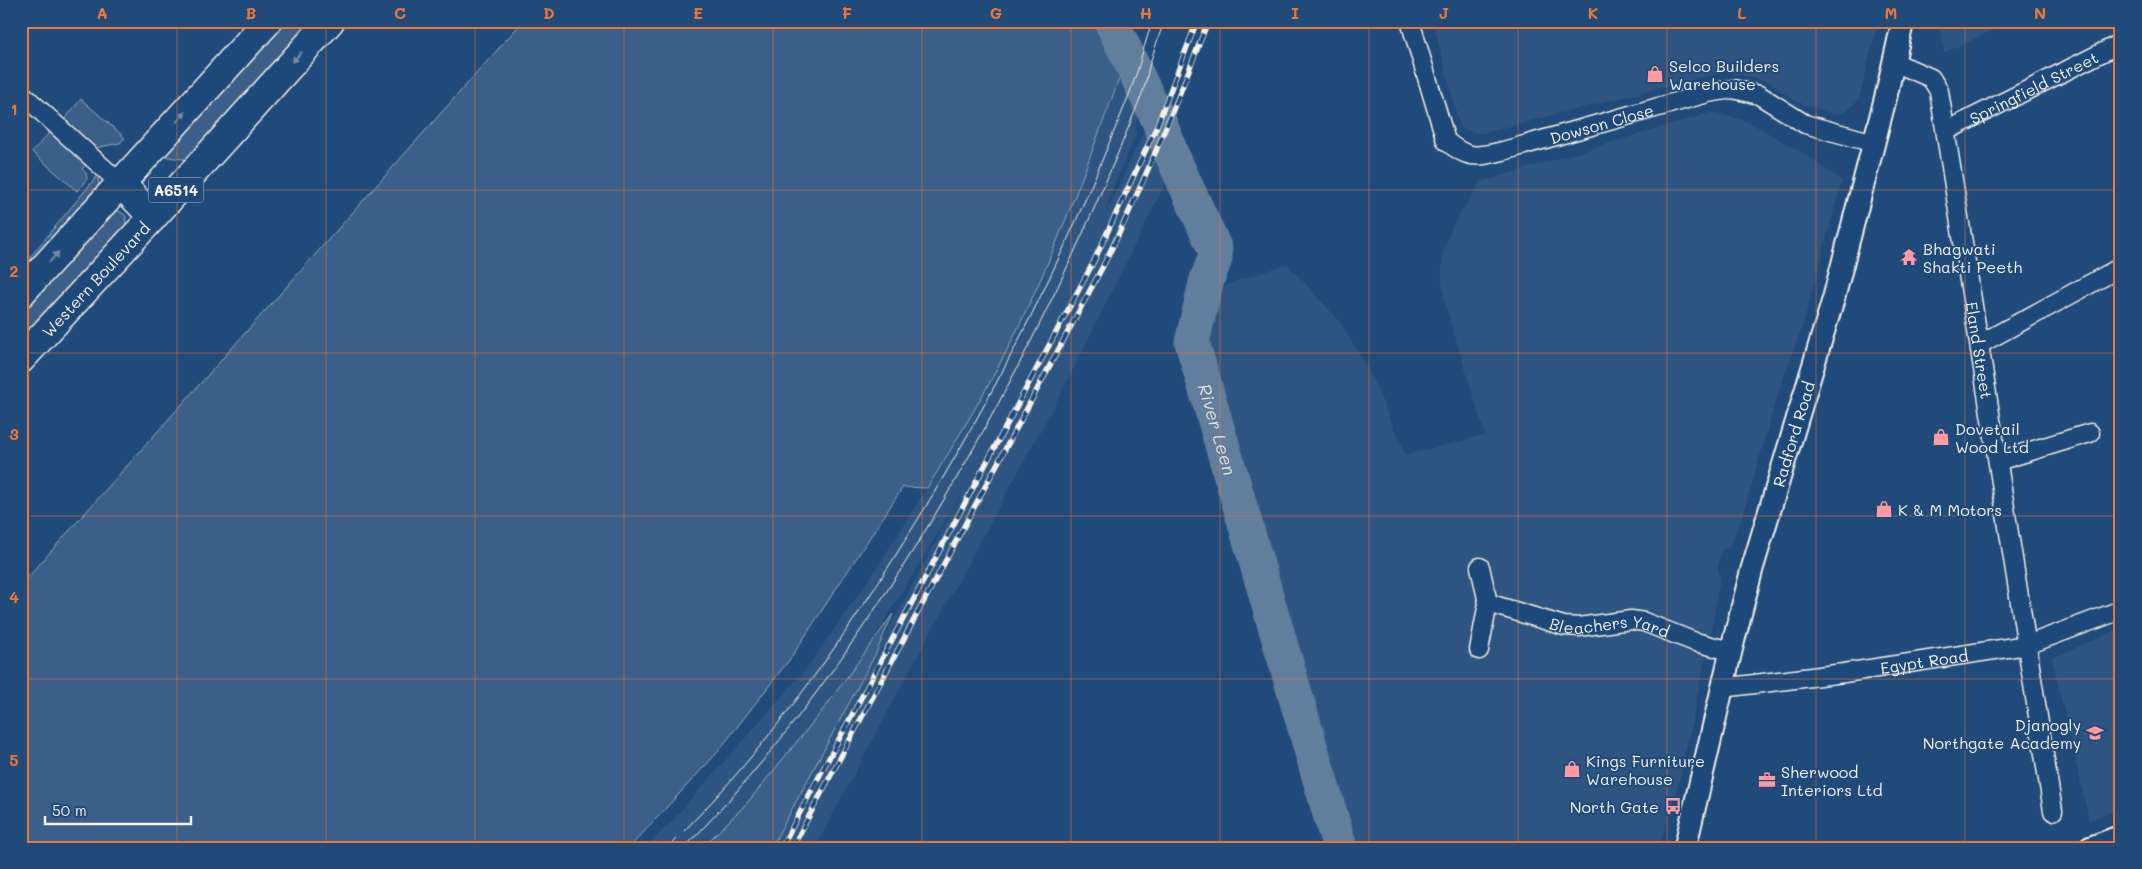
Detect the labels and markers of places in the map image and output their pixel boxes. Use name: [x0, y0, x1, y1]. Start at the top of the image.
place label: Selco Builders Warehouse: [1669, 55, 1779, 94]
shop icon: Selco Builders Warehouse: [1645, 64, 1665, 84]
place label: Bhagwati Shakti Peeth: [1923, 238, 2022, 277]
temple icon: Bhagwati Shakti Peeth: [1899, 247, 1919, 267]
place label: Dovetail Wood Ltd: [1955, 418, 2029, 457]
shop icon: Dovetail Wood Ltd: [1931, 427, 1951, 447]
shop icon: K & M Motors: [1874, 499, 1894, 519]
place label: K & M Motors: [1898, 499, 2002, 520]
place label: Djanogly Northgate Academy: [1923, 714, 2081, 753]
school or university icon: Djanogly Northgate Academy: [2085, 723, 2105, 743]
place label: Kings Furniture Warehouse: [1586, 750, 1705, 789]
shop icon: Kings Furniture Warehouse: [1562, 759, 1582, 779]
place label: Sherwood Interiors Ltd: [1781, 761, 1883, 800]
office icon: Sherwood Interiors Ltd: [1757, 770, 1777, 790]
place label: North Gate: [1570, 796, 1659, 817]
bus stop icon: North Gate: [1663, 796, 1683, 816]

